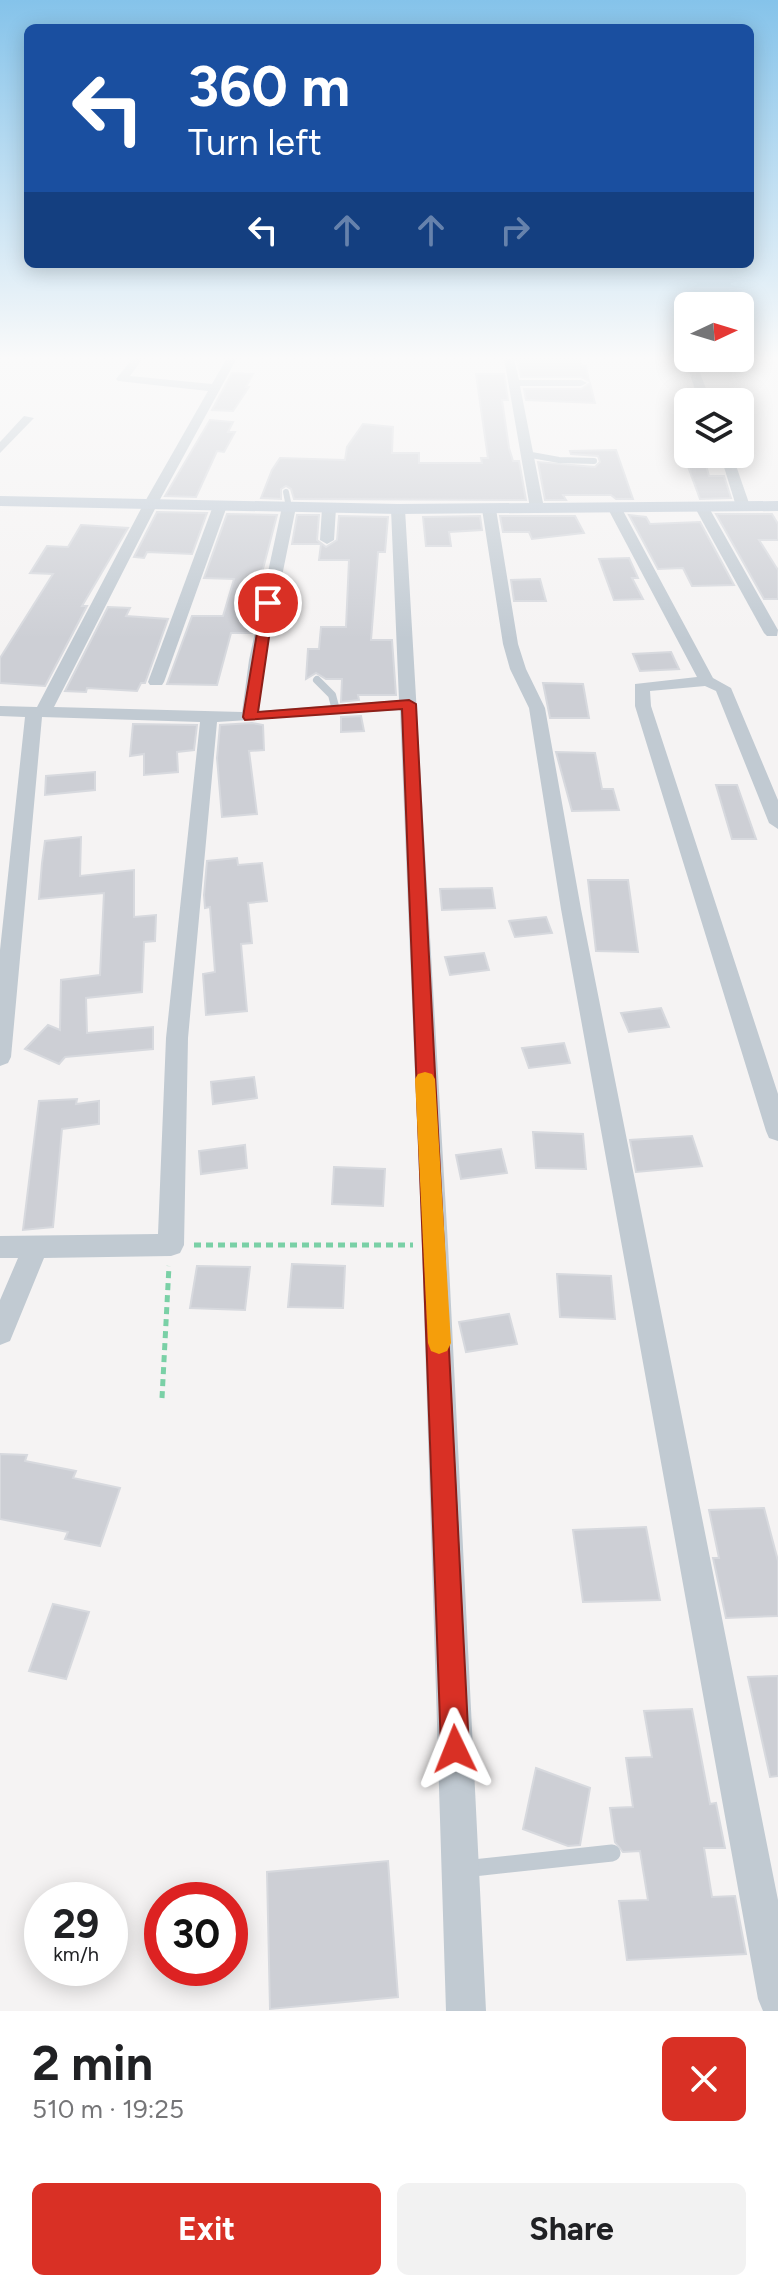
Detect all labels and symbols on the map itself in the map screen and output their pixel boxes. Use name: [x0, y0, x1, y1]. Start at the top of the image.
north arrow: [674, 292, 754, 372]
pin: [234, 569, 302, 637]
position arrow: [413, 1707, 497, 1791]
speed limit sign: 30: [144, 1882, 248, 1986]

